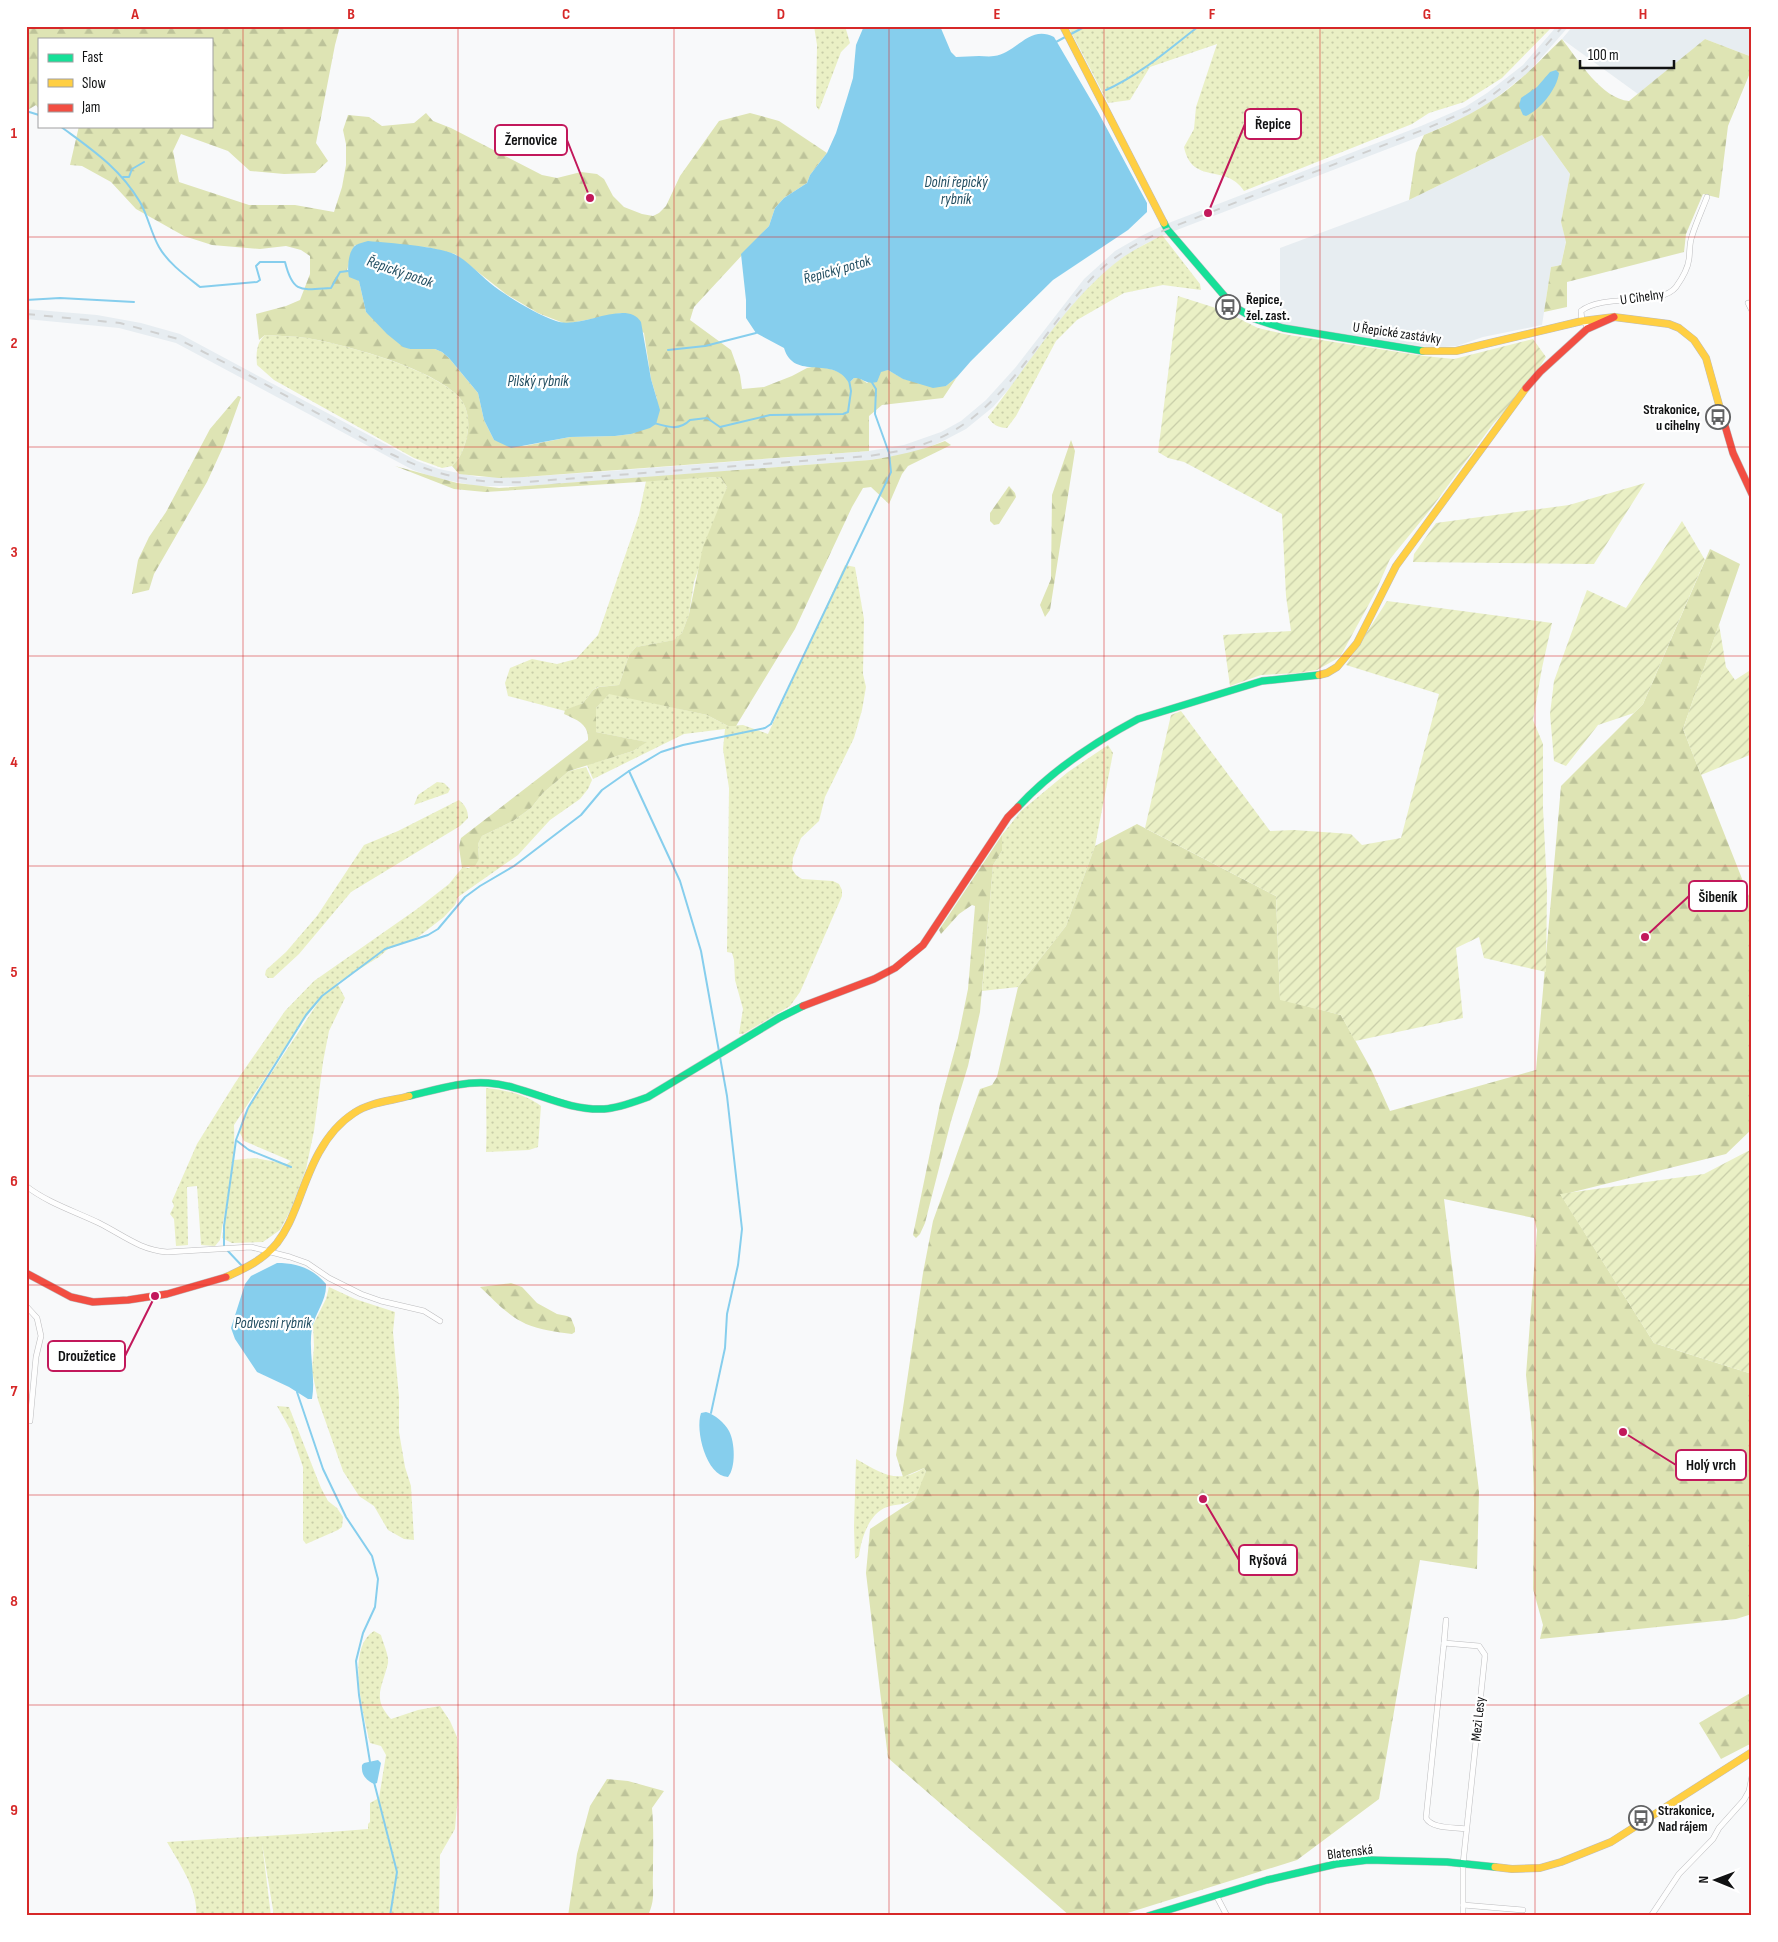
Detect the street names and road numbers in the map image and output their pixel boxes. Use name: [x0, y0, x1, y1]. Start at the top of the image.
street label: U Cihelny: [1619, 285, 1666, 308]
street label: U Řepické zastávky: [1352, 318, 1443, 348]
street label: Mezi Lesy: [1467, 1695, 1489, 1742]
street label: Blatenská: [1326, 1841, 1374, 1863]

